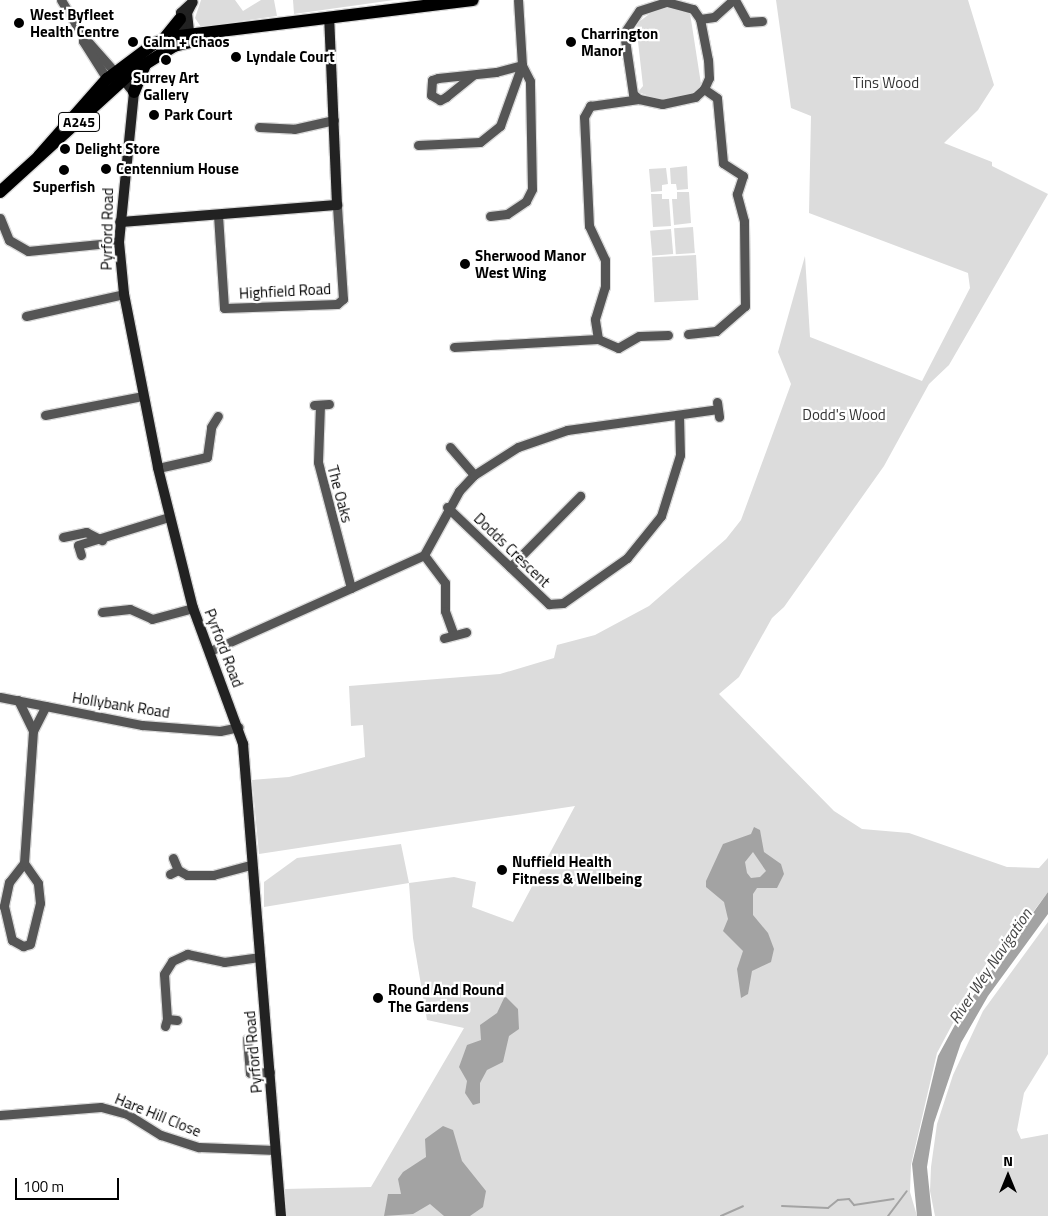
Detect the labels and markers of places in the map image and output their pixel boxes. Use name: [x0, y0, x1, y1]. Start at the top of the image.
place label: West Byfleet Health Centre: [30, 5, 119, 40]
marker: West Byfleet Health Centre: [12, 16, 26, 30]
place label: Charrington Manor: [581, 24, 658, 59]
place label: Calm + Chaos: [143, 33, 230, 51]
marker: Calm + Chaos: [127, 36, 139, 48]
marker: Charrington Manor: [565, 36, 577, 48]
place label: Lyndale Court: [246, 48, 335, 66]
marker: Lyndale Court: [230, 51, 242, 63]
marker: Surrey Art Gallery: [160, 54, 172, 66]
place label: Surrey Art Gallery: [133, 68, 199, 103]
place label: Park Court: [164, 106, 232, 124]
marker: Park Court: [148, 109, 160, 121]
place label: Delight Store: [75, 140, 160, 158]
marker: Delight Store: [59, 143, 71, 155]
place label: Centennium House: [116, 160, 239, 178]
marker: Centennium House: [100, 163, 112, 175]
marker: Superfish: [58, 164, 70, 176]
place label: Superfish: [33, 178, 95, 196]
place label: Sherwood Manor West Wing: [475, 246, 586, 281]
marker: Sherwood Manor West Wing: [459, 258, 471, 270]
place label: Nuffield Health Fitness & Wellbeing: [512, 852, 642, 887]
marker: Nuffield Health Fitness & Wellbeing: [496, 864, 508, 876]
place label: Round And Round The Gardens: [388, 980, 504, 1015]
marker: Round And Round The Gardens: [372, 992, 384, 1004]

